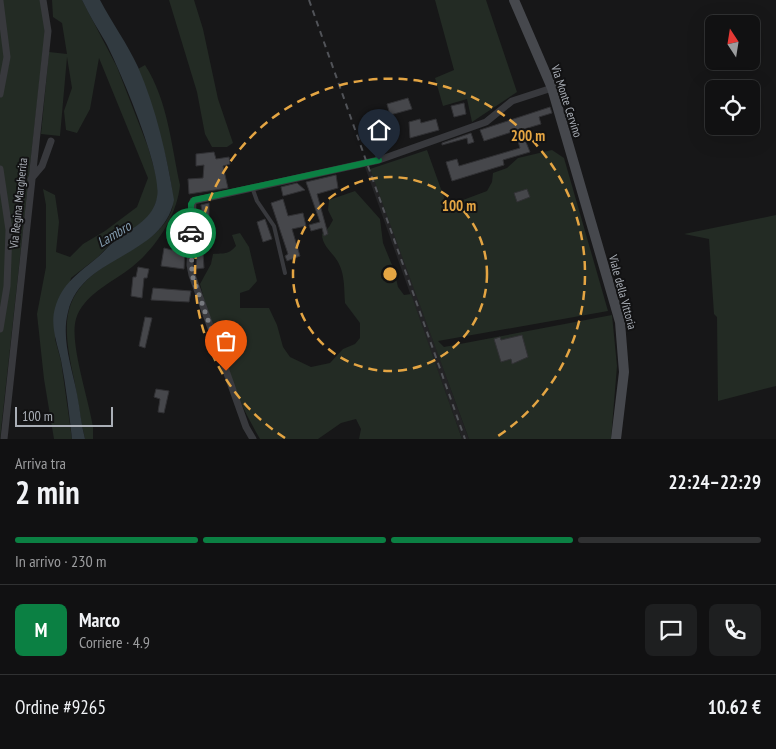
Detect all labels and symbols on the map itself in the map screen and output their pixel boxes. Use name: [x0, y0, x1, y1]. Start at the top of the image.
north arrow: [705, 15, 760, 70]
street label: Via Monte Cervino: [548, 62, 586, 139]
pin: [358, 109, 400, 160]
text: 200 m: [511, 126, 545, 145]
street label: Via Regina Margherita: [6, 157, 30, 250]
text: 100 m: [442, 196, 476, 215]
courier: [166, 208, 216, 258]
water label: Lambro: [94, 216, 135, 251]
street label: Viale della Vittoria: [606, 252, 640, 331]
centre of rings: [381, 265, 399, 283]
pin: [205, 320, 247, 371]
scale bar: [15, 404, 112, 427]

